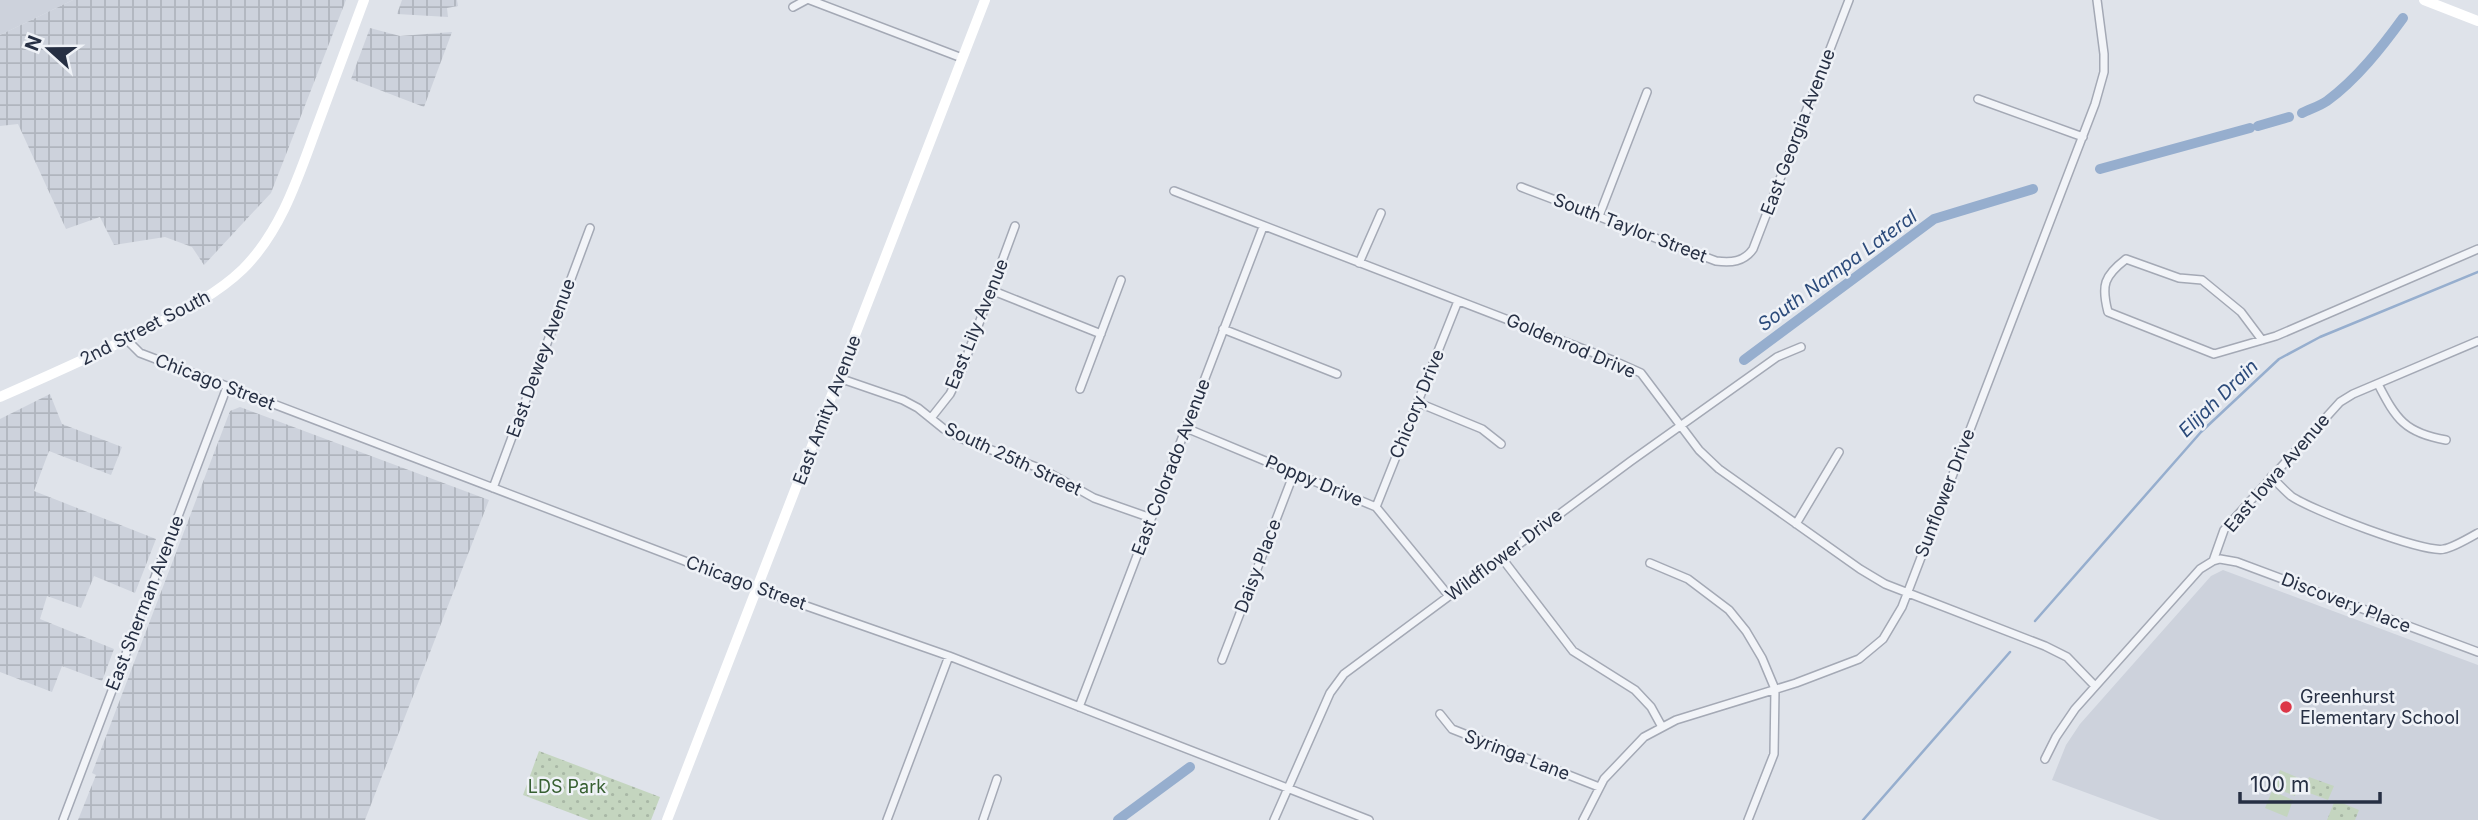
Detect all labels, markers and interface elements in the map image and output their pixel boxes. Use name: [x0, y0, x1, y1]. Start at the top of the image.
north arrow: [14, 14, 84, 84]
text: N: [20, 32, 47, 54]
street label: East Georgia Avenue: [1756, 46, 1839, 218]
street label: South Taylor Street: [1550, 189, 1710, 267]
water label: South Nampa Lateral: [1753, 205, 1922, 336]
street label: East Lily Avenue: [941, 256, 1012, 392]
street label: East Dewey Avenue: [502, 276, 579, 440]
street label: 2nd Street South: [76, 286, 213, 369]
street label: Goldenrod Drive: [1503, 309, 1639, 382]
street label: East Amity Avenue: [788, 332, 865, 488]
street label: Chicory Drive: [1385, 346, 1448, 462]
street label: Chicago Street: [152, 349, 278, 414]
water label: Elijah Drain: [2174, 355, 2263, 442]
street label: East Colorado Avenue: [1127, 376, 1214, 558]
street label: East Iowa Avenue: [2220, 409, 2334, 536]
street label: South 25th Street: [941, 418, 1085, 500]
street label: Sunflower Drive: [1910, 426, 1979, 560]
street label: Poppy Drive: [1262, 451, 1366, 510]
street label: Wildflower Drive: [1441, 504, 1566, 605]
street label: East Sherman Avenue: [101, 512, 188, 693]
street label: Daisy Place: [1230, 516, 1285, 616]
street label: Chicago Street: [683, 551, 809, 614]
street label: Discovery Place: [2279, 568, 2414, 637]
place label: Greenhurst Elementary School: [2300, 686, 2459, 728]
marker: Greenhurst Elementary School: [2278, 699, 2294, 715]
street label: Syringa Lane: [1461, 725, 1573, 784]
scale bar: [2240, 760, 2380, 804]
text: 100 m: [2250, 772, 2309, 797]
park label: LDS Park: [528, 776, 606, 797]

